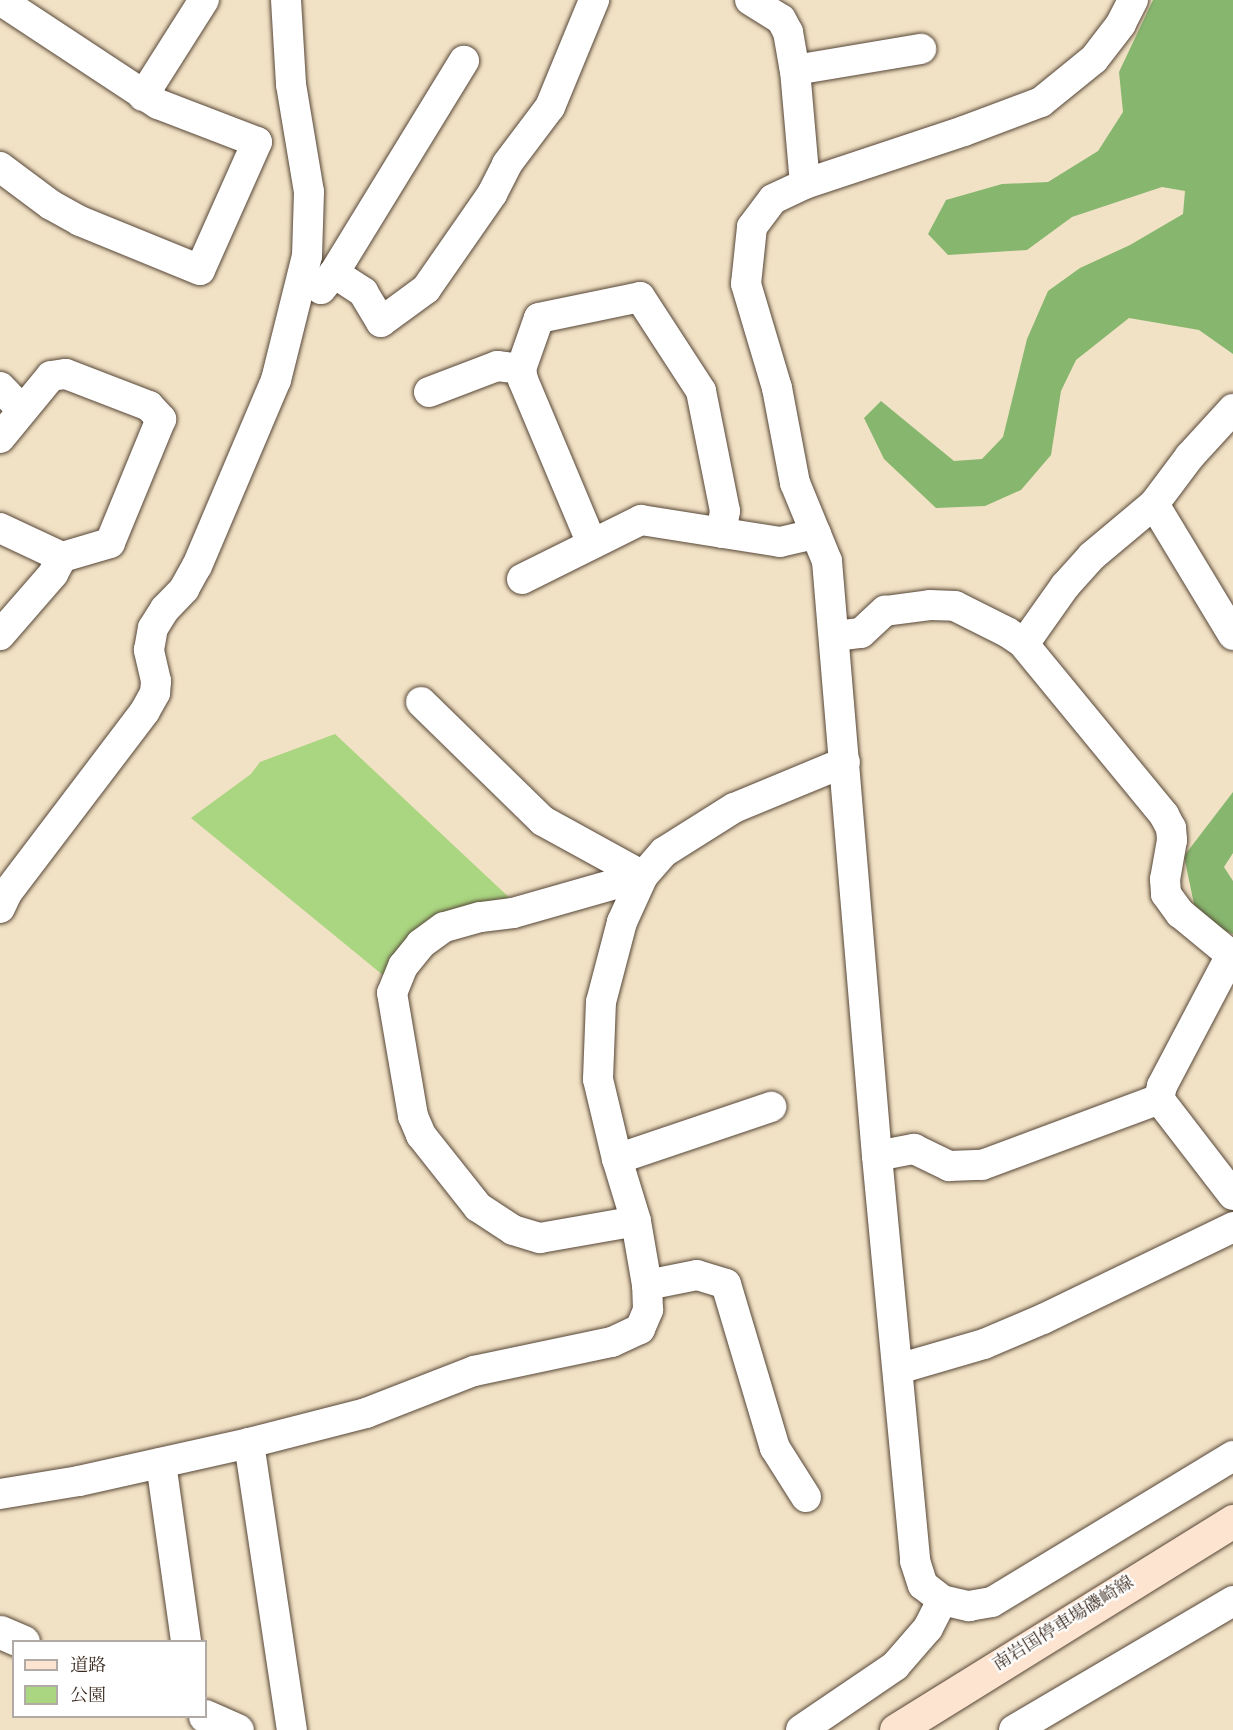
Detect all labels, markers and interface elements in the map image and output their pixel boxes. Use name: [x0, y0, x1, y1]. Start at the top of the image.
street label: 南岩国停車場磯崎線: [990, 1573, 1138, 1677]
legend: [12, 1640, 207, 1718]
text: 道路: [70, 1654, 106, 1680]
text: 公園: [70, 1684, 106, 1710]

